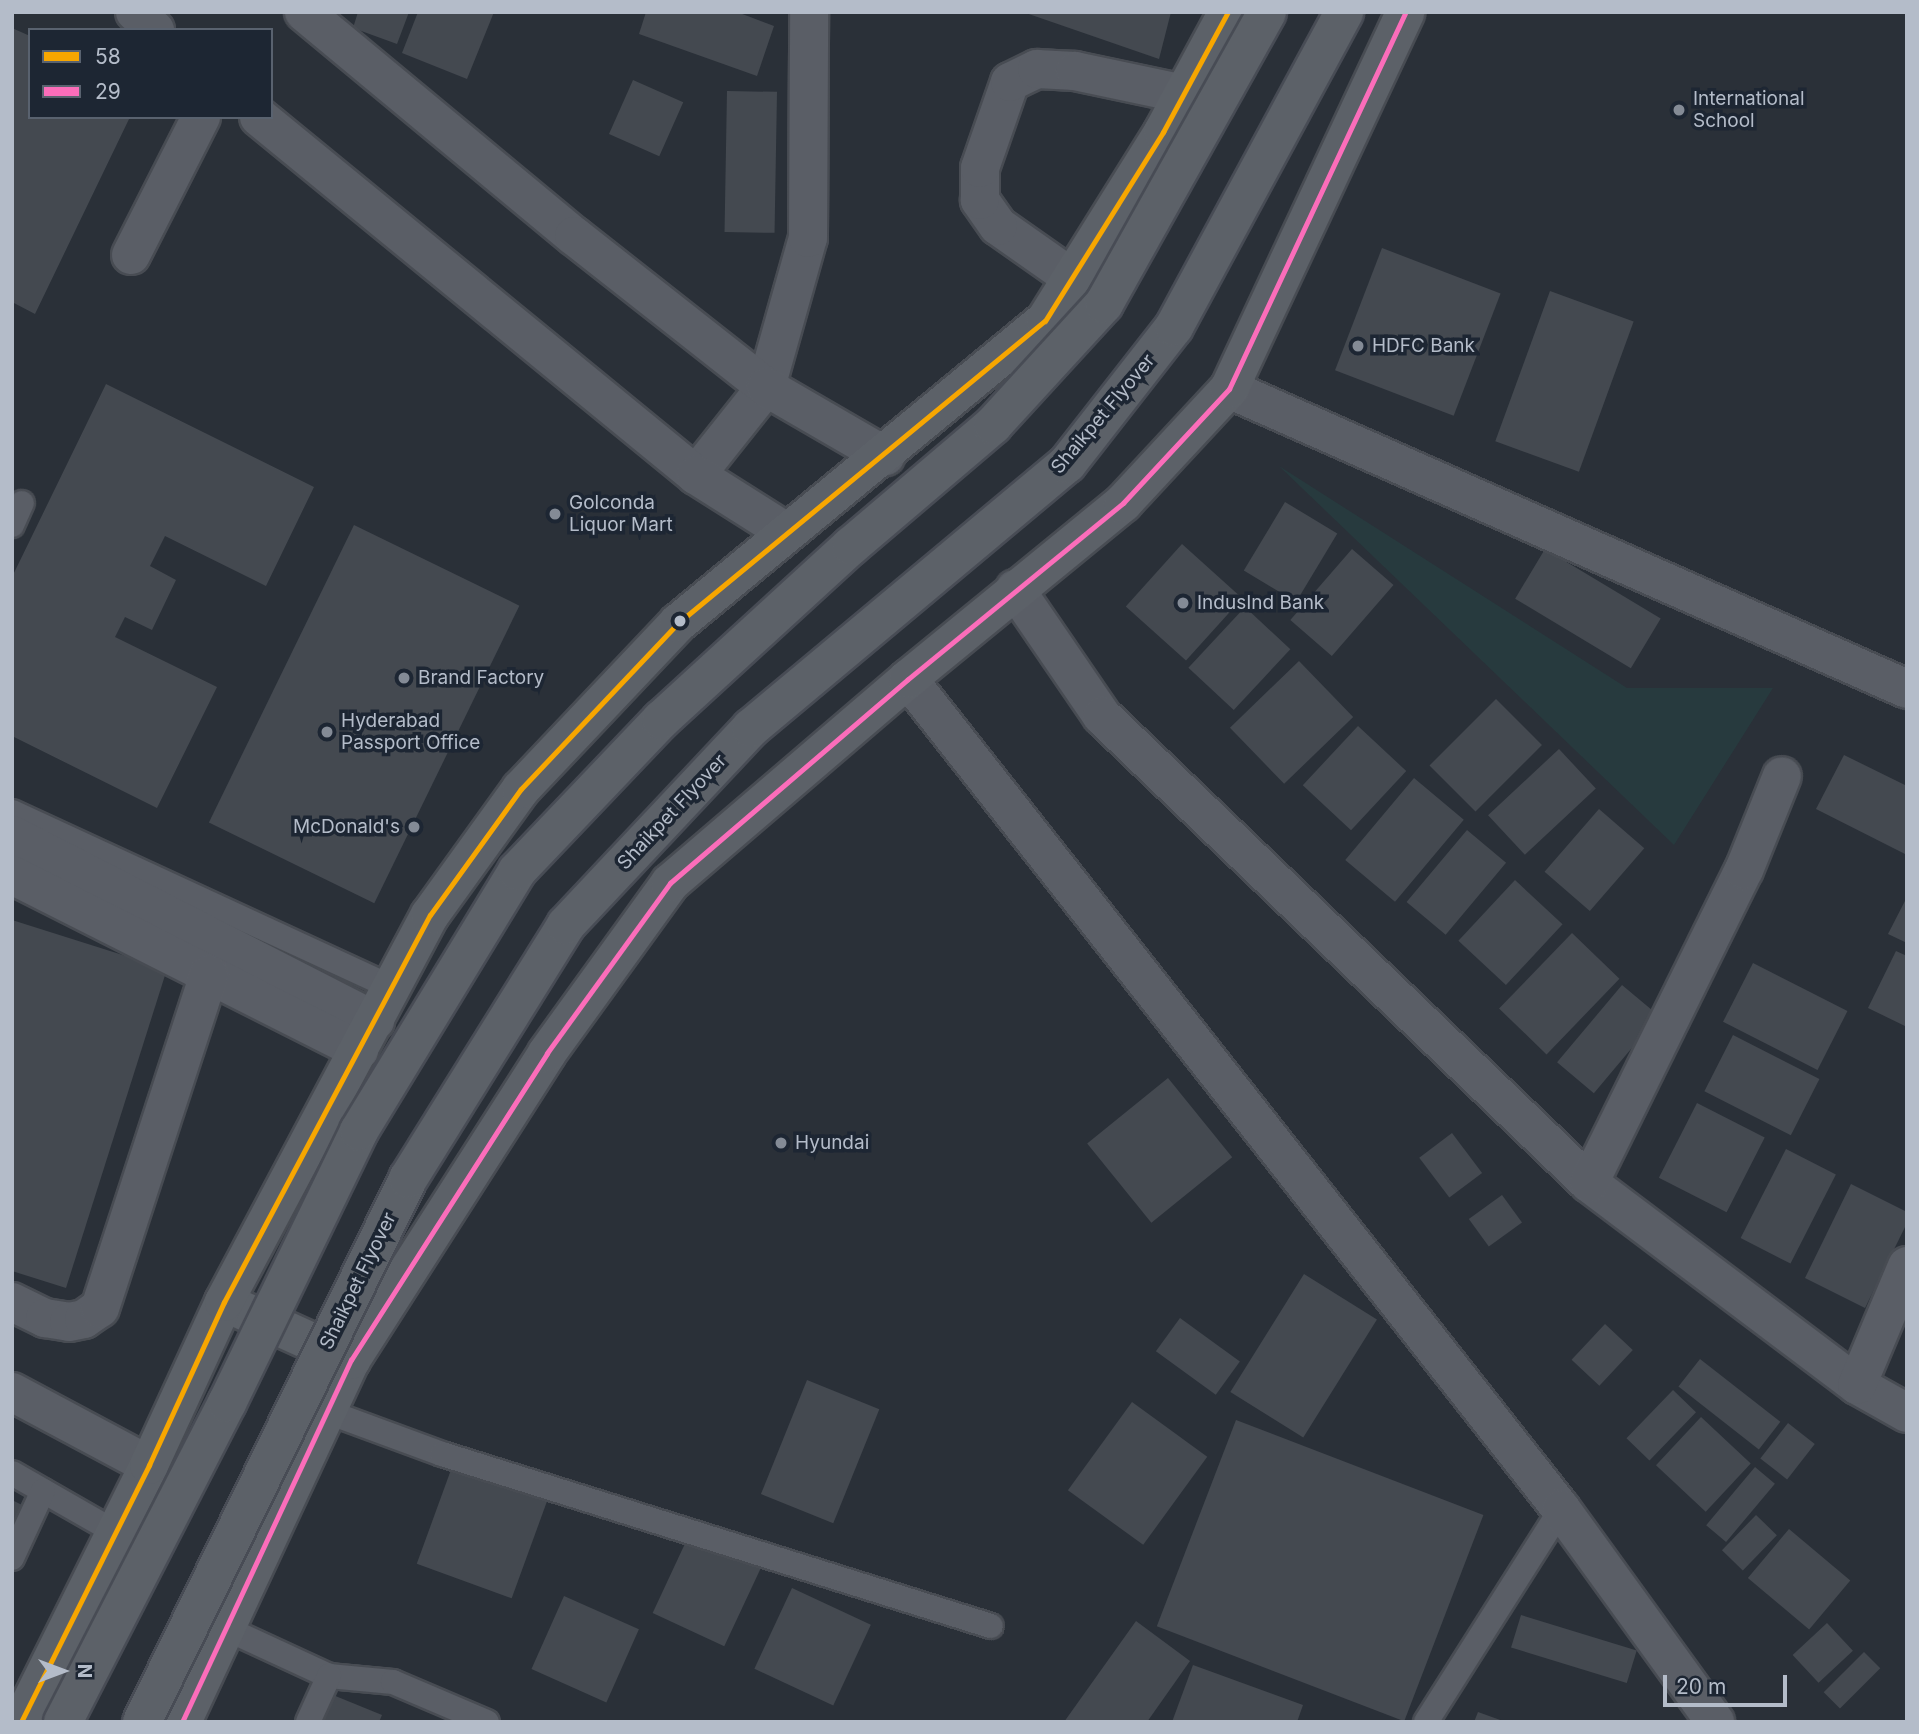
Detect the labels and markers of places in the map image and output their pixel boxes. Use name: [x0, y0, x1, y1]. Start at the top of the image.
place label: International School: [1693, 88, 1804, 132]
marker: International School: [1671, 102, 1687, 118]
place label: HDFC Bank: [1372, 335, 1475, 357]
marker: HDFC Bank: [1350, 338, 1366, 354]
place label: Golconda Liquor Mart: [569, 492, 673, 536]
marker: Golconda Liquor Mart: [547, 506, 563, 522]
place label: IndusInd Bank: [1197, 592, 1324, 614]
marker: IndusInd Bank: [1175, 595, 1191, 611]
unlabelled marker: [673, 614, 687, 628]
place label: Brand Factory: [418, 667, 544, 689]
marker: Brand Factory: [396, 670, 412, 686]
place label: Hyderabad Passport Office: [341, 710, 480, 754]
marker: Hyderabad Passport Office: [319, 724, 335, 740]
place label: McDonald's: [293, 816, 400, 838]
marker: McDonald's: [406, 819, 422, 835]
place label: Hyundai: [795, 1132, 869, 1154]
marker: Hyundai: [773, 1135, 789, 1151]

